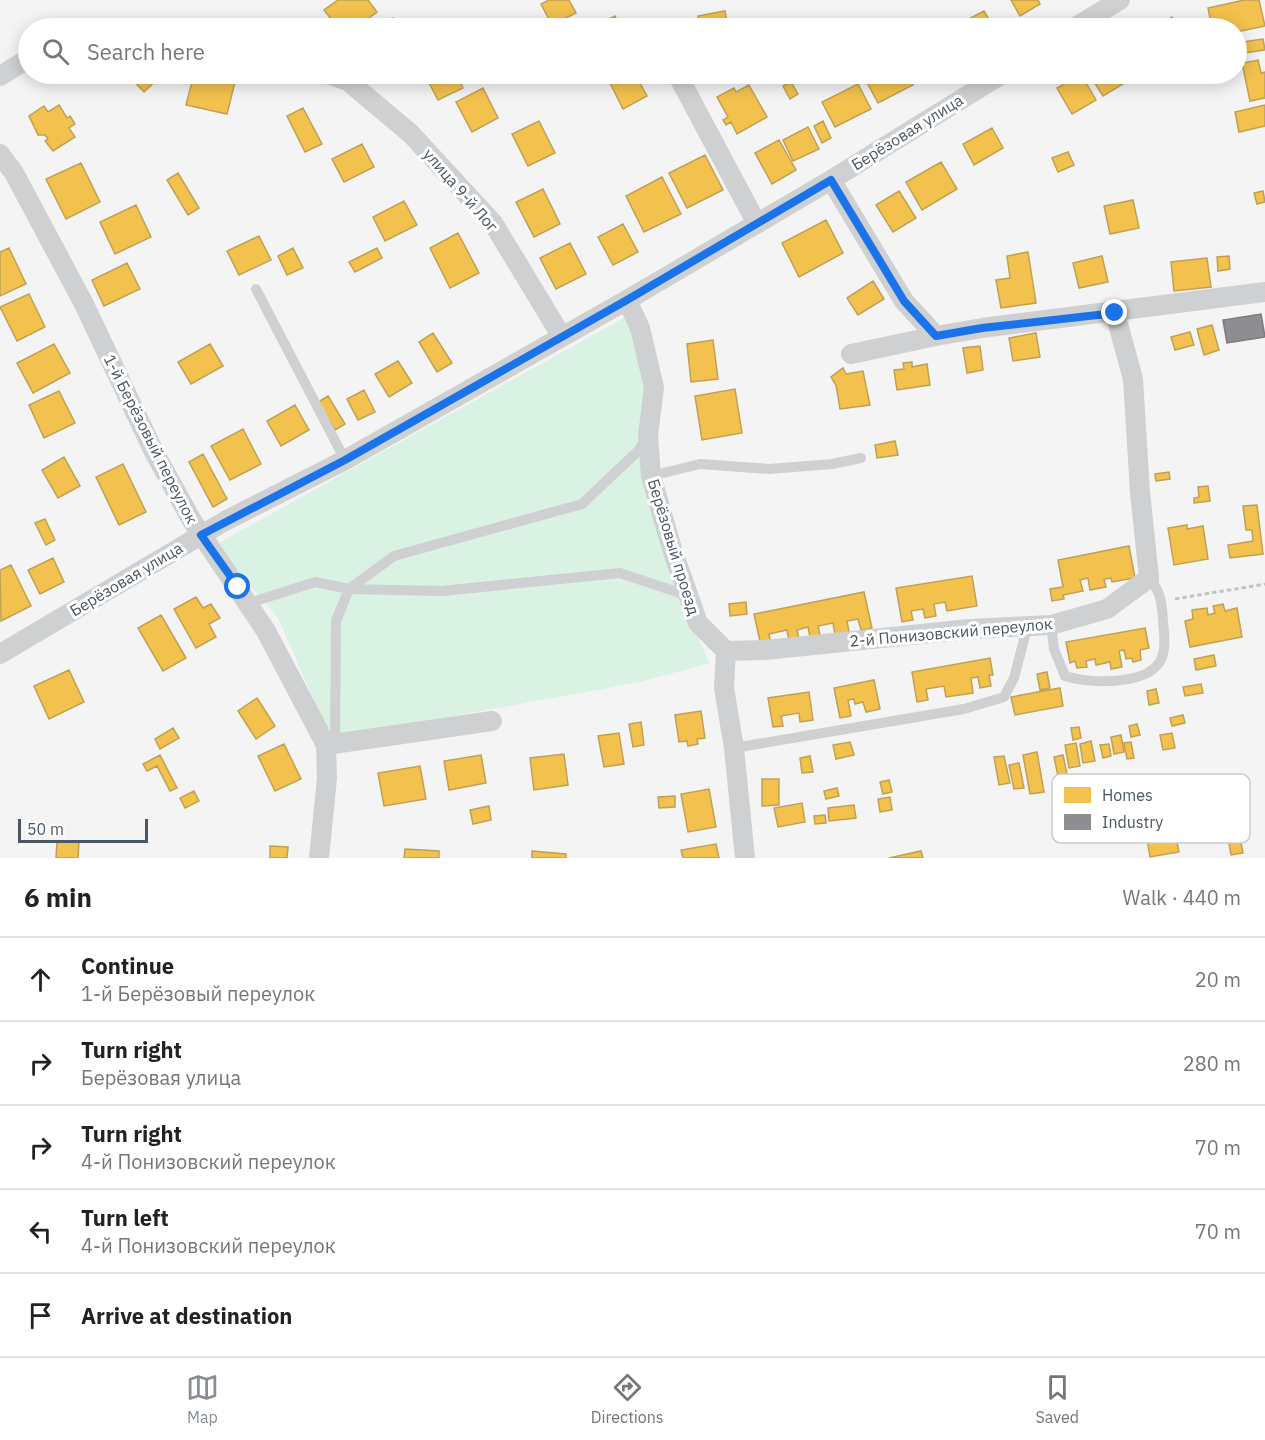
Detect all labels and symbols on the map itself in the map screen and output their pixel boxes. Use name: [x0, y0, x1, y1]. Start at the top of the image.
street label: Берёзовая улица: [847, 89, 967, 174]
street label: улица 9-й Лог: [419, 144, 503, 236]
route end: [1101, 299, 1127, 325]
street label: 1-й Берёзовый переулок: [100, 351, 203, 527]
street label: Берёзовый проезд: [644, 476, 704, 618]
street label: Берёзовая улица: [66, 537, 186, 621]
route start: [224, 573, 250, 599]
street label: 2-й Понизовский переулок: [849, 613, 1054, 651]
legend: [1052, 774, 1250, 843]
text: Homes: [1102, 785, 1153, 805]
text: Industry: [1102, 812, 1163, 832]
scale bar: [18, 816, 148, 844]

